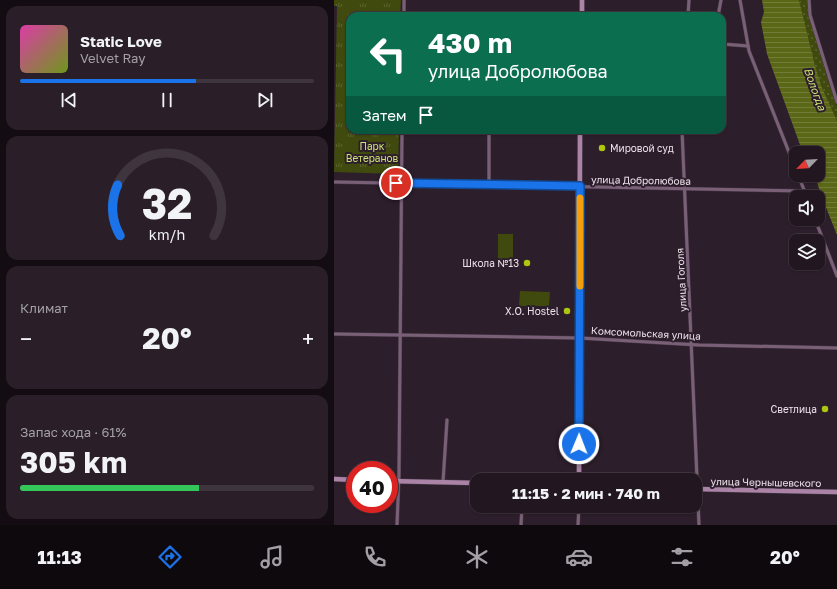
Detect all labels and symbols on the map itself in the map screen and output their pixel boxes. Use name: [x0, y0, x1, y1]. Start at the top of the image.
water label: Вологда: [802, 66, 829, 113]
park label: Парк Ветеранов: [346, 140, 399, 164]
place label: Мировой суд: [610, 142, 674, 154]
marker: Мировой суд: [597, 143, 607, 153]
north arrow: [789, 146, 825, 182]
pin: [379, 166, 413, 200]
street label: улица Добролюбова: [591, 173, 691, 187]
street label: улица Гоголя: [673, 248, 689, 312]
place label: Школа №13: [462, 257, 519, 269]
marker: Школа №13: [522, 258, 532, 268]
place label: X.O. Hostel: [505, 305, 559, 317]
marker: X.O. Hostel: [562, 306, 572, 316]
street label: Комсомольская улица: [591, 324, 701, 342]
place label: Светлица: [770, 403, 817, 415]
marker: Светлица: [820, 404, 830, 414]
position arrow: [558, 423, 600, 465]
speed limit sign: 40: [346, 461, 398, 513]
street label: улица Чернышевского: [710, 475, 822, 489]

